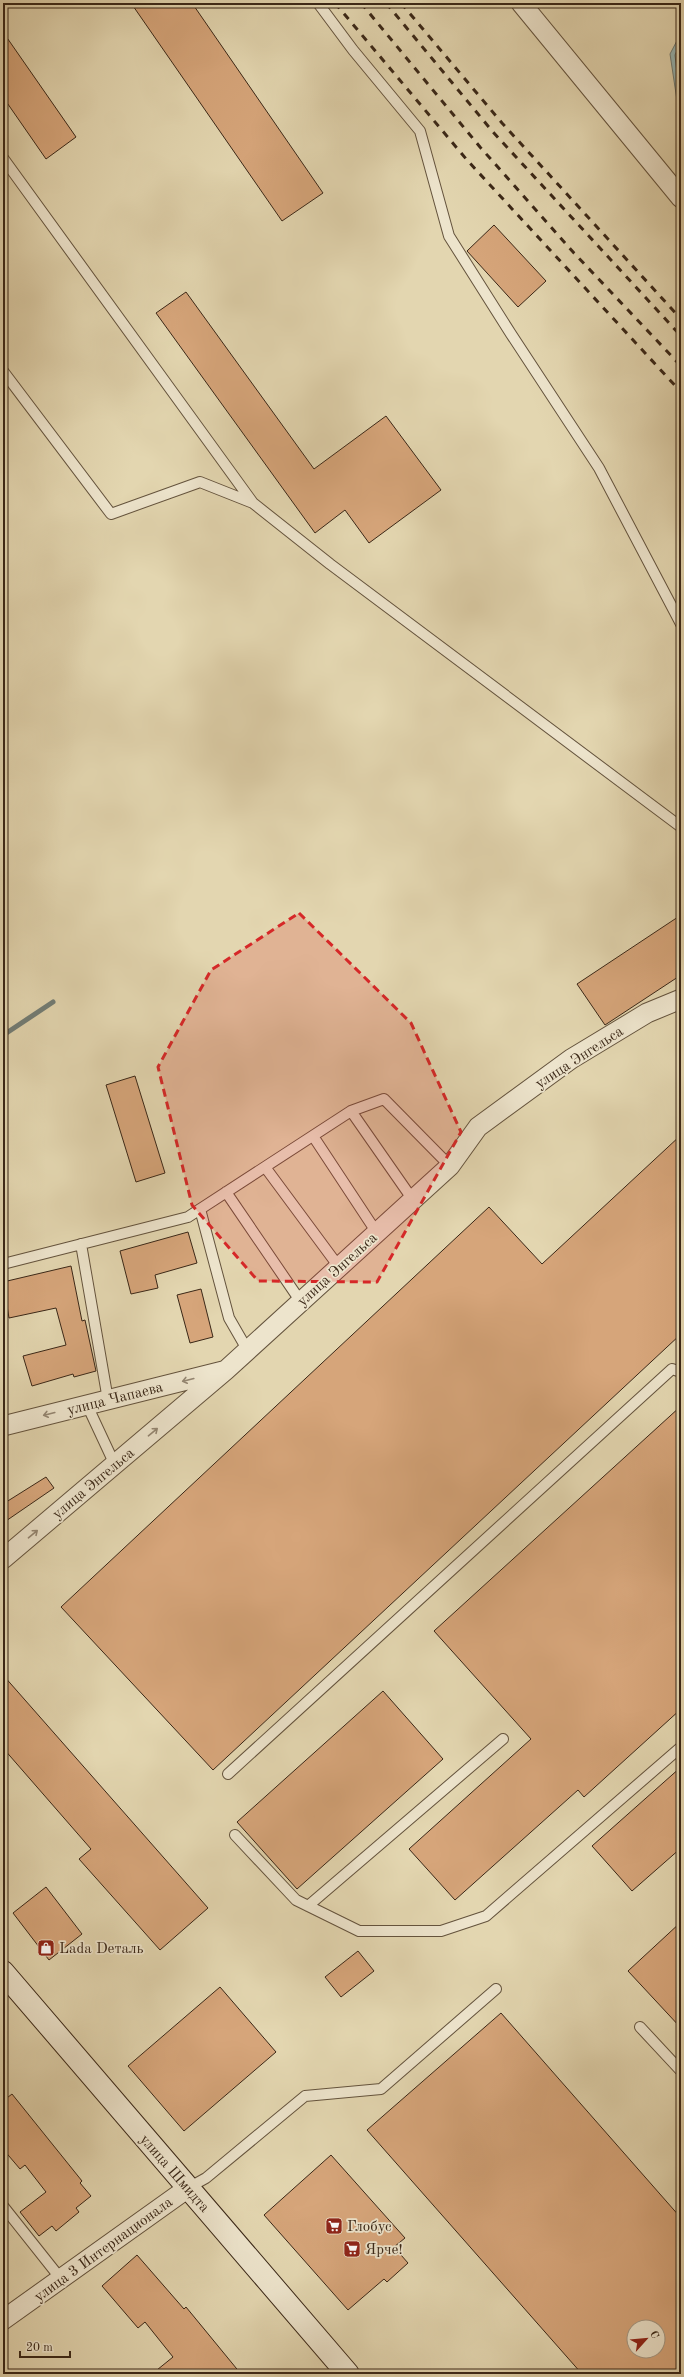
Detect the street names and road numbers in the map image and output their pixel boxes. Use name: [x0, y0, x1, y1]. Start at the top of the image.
street label: улица Энгельса: [533, 1024, 627, 1092]
street label: улица Энгельса: [295, 1230, 381, 1310]
street label: улица Чапаева: [66, 1380, 165, 1419]
street label: улица Энгельса: [50, 1445, 138, 1523]
street label: улица Шмидта: [136, 2132, 212, 2216]
street label: улица 3 Интернационала: [32, 2195, 176, 2305]

